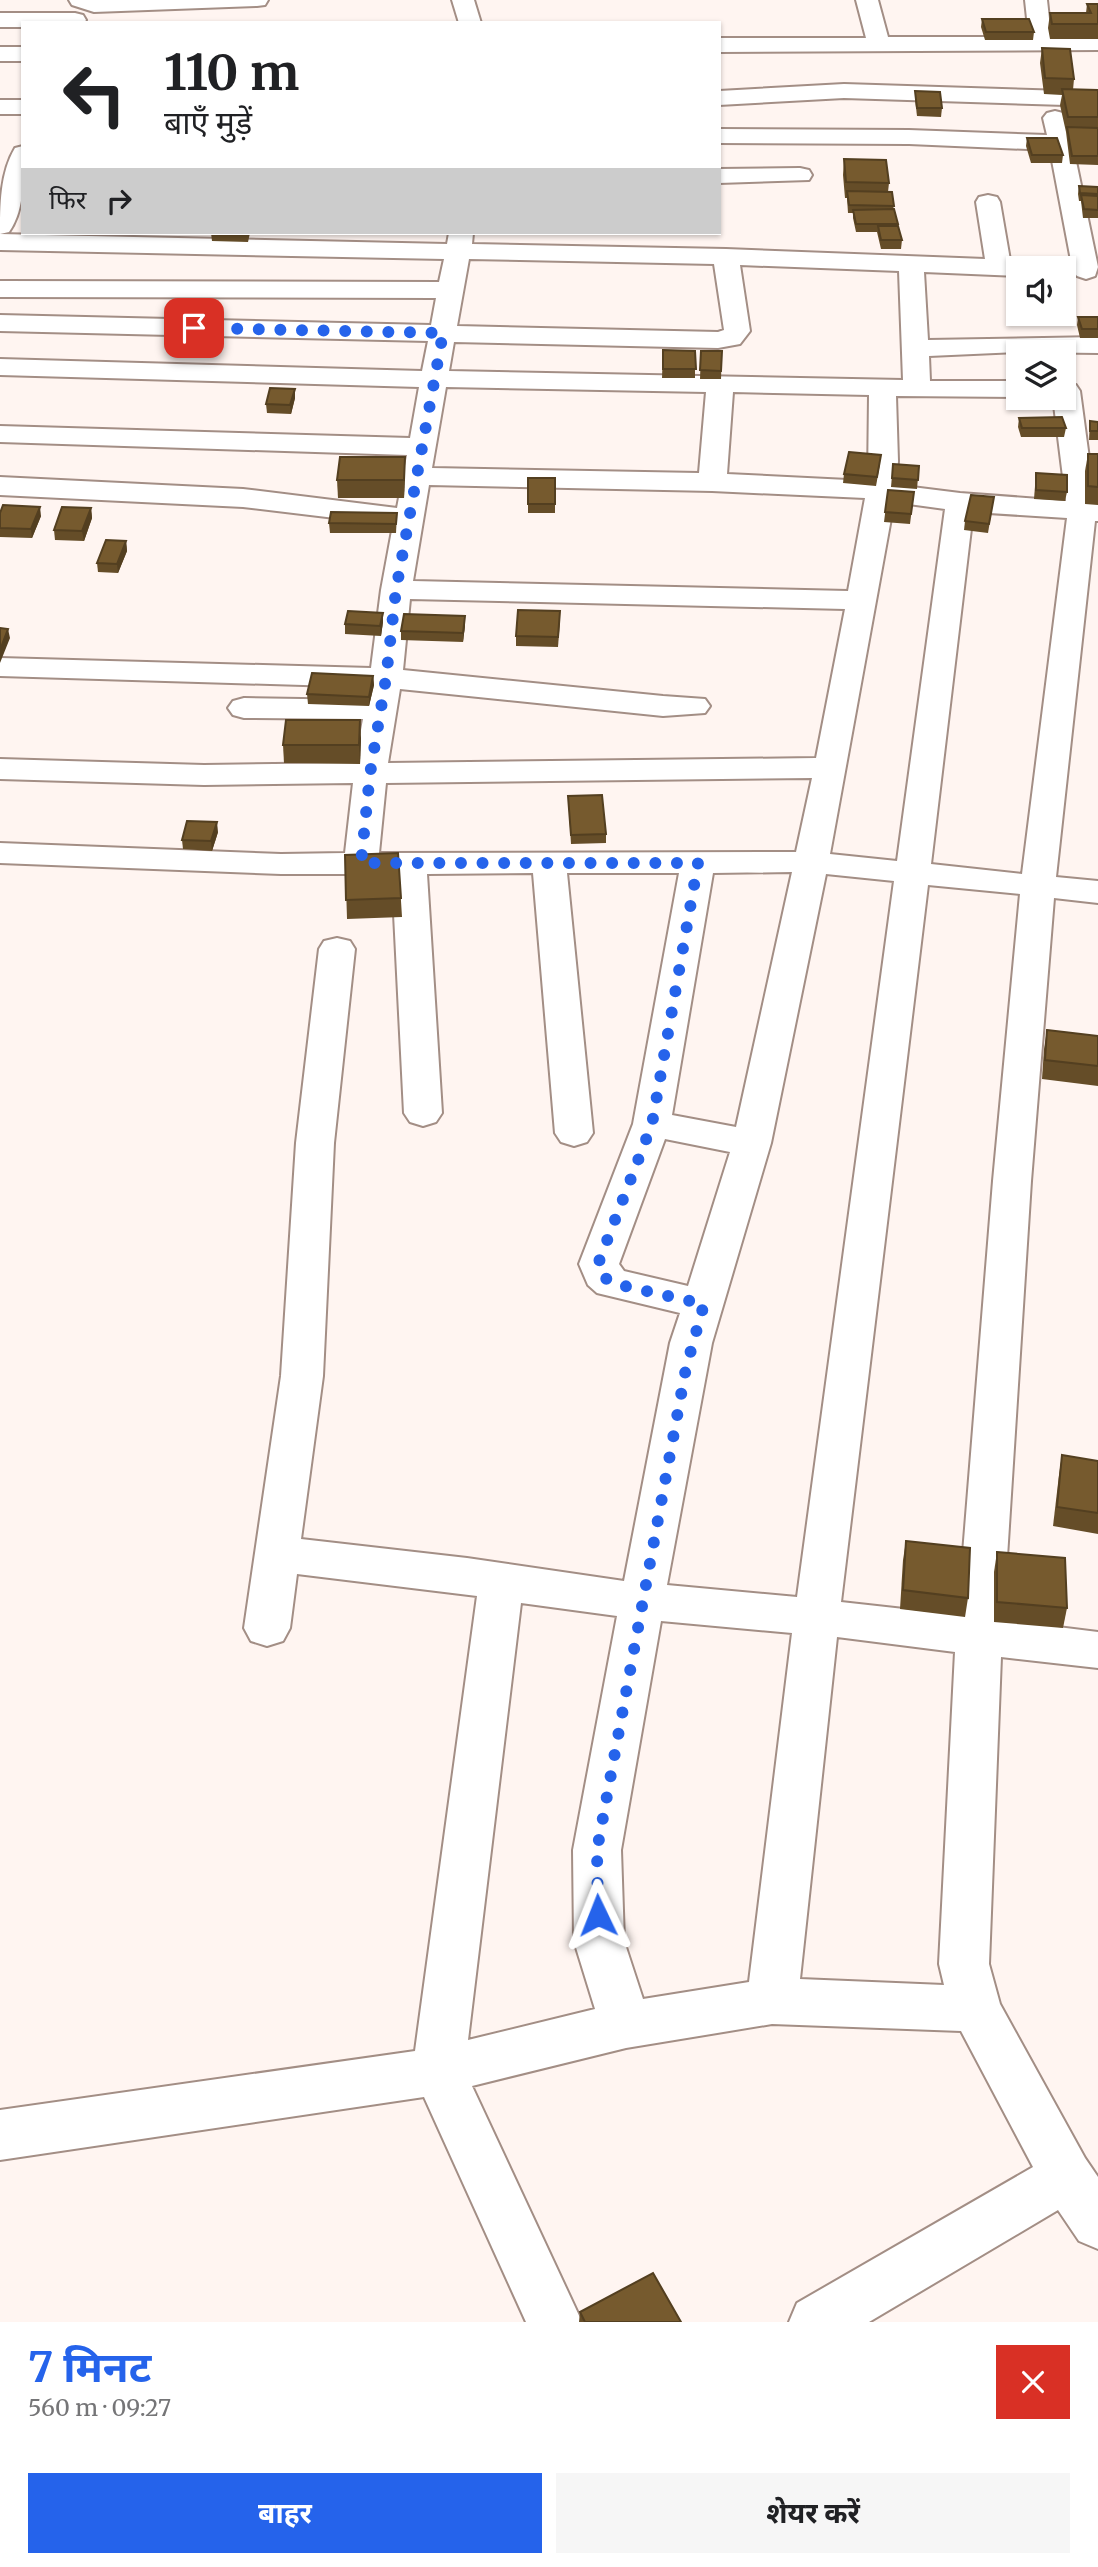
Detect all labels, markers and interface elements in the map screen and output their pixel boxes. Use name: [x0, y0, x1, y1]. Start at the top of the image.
text: 110 m: [164, 42, 299, 103]
icon: left: [49, 49, 140, 140]
text: बाएँ मुड़ें: [164, 103, 252, 143]
icon: right: [100, 182, 138, 220]
text: फिर: [49, 183, 86, 216]
map controls: [1006, 256, 1076, 410]
button: sound: [1006, 256, 1076, 326]
pin: [164, 298, 224, 358]
icon: arrive: [175, 309, 213, 347]
button: layers: [1006, 340, 1076, 410]
position arrow: [561, 1878, 635, 1952]
text: 7 मिनट: [28, 2341, 151, 2393]
button: close: [996, 2345, 1070, 2419]
text: 560 m · 09:27: [28, 2393, 171, 2422]
button: बाहर: [28, 2473, 542, 2553]
button: शेयर करें: [556, 2473, 1070, 2553]

